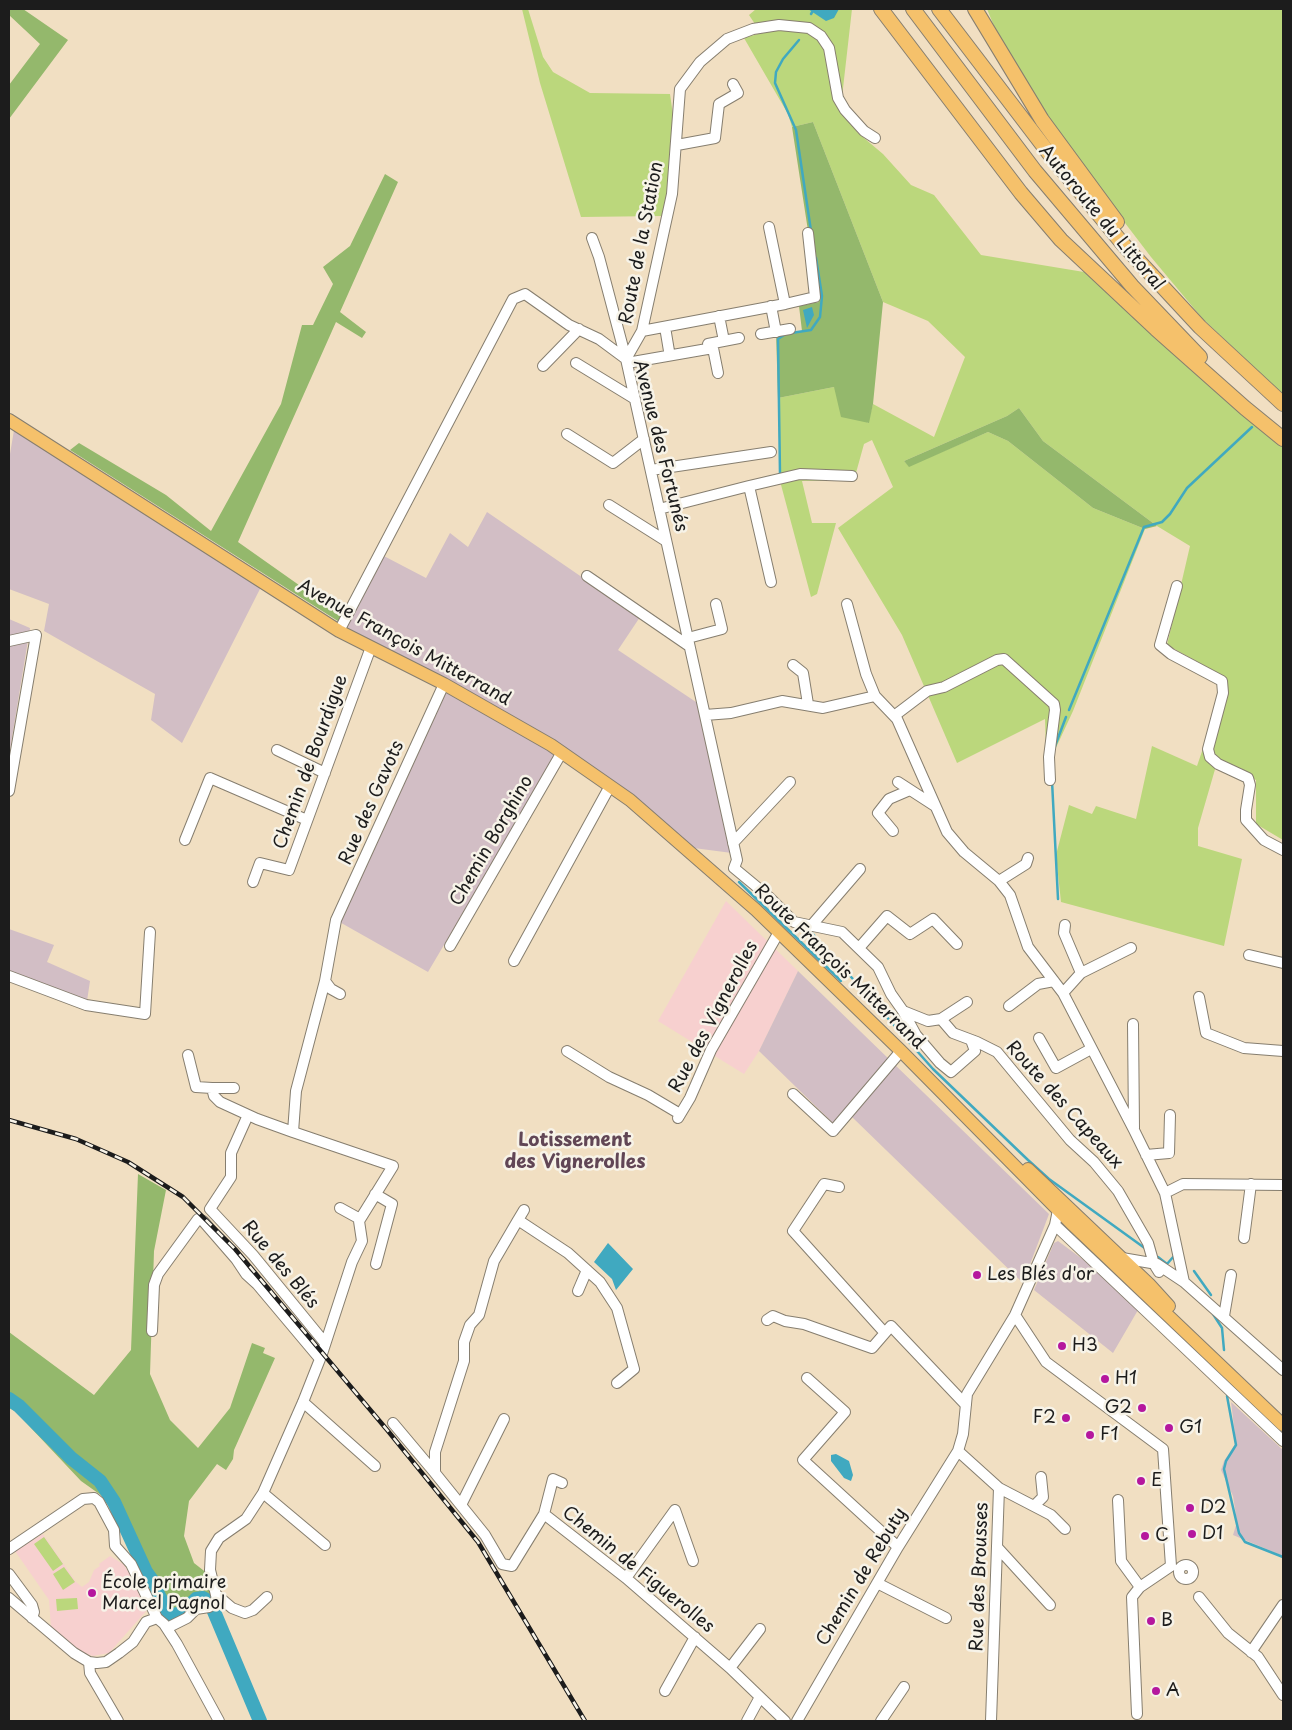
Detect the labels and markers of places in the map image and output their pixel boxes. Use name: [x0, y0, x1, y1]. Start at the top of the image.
place label: Les Blés d'or: [987, 1264, 1094, 1286]
marker: Les Blés d'or: [971, 1269, 983, 1281]
place label: H3: [1072, 1335, 1098, 1357]
marker: H3: [1056, 1340, 1068, 1352]
place label: H1: [1115, 1368, 1137, 1390]
marker: H1: [1099, 1373, 1111, 1385]
place label: G2: [1105, 1397, 1132, 1419]
marker: G2: [1136, 1402, 1148, 1414]
place label: F2: [1033, 1407, 1056, 1429]
marker: F2: [1060, 1412, 1072, 1424]
place label: G1: [1179, 1417, 1202, 1439]
marker: G1: [1163, 1422, 1175, 1434]
place label: F1: [1100, 1424, 1118, 1446]
marker: F1: [1084, 1429, 1096, 1441]
place label: E: [1151, 1470, 1162, 1492]
marker: E: [1135, 1475, 1147, 1487]
place label: D2: [1200, 1497, 1227, 1519]
marker: D2: [1184, 1502, 1196, 1514]
place label: D1: [1202, 1523, 1223, 1545]
place label: C: [1155, 1525, 1169, 1547]
marker: D1: [1186, 1528, 1198, 1540]
marker: C: [1139, 1530, 1151, 1542]
place label: École primaire Marcel Pagnol: [102, 1572, 226, 1615]
marker: École primaire Marcel Pagnol: [86, 1587, 98, 1599]
place label: B: [1161, 1610, 1173, 1632]
marker: B: [1145, 1615, 1157, 1627]
place label: A: [1166, 1680, 1180, 1702]
marker: A: [1150, 1685, 1162, 1697]

